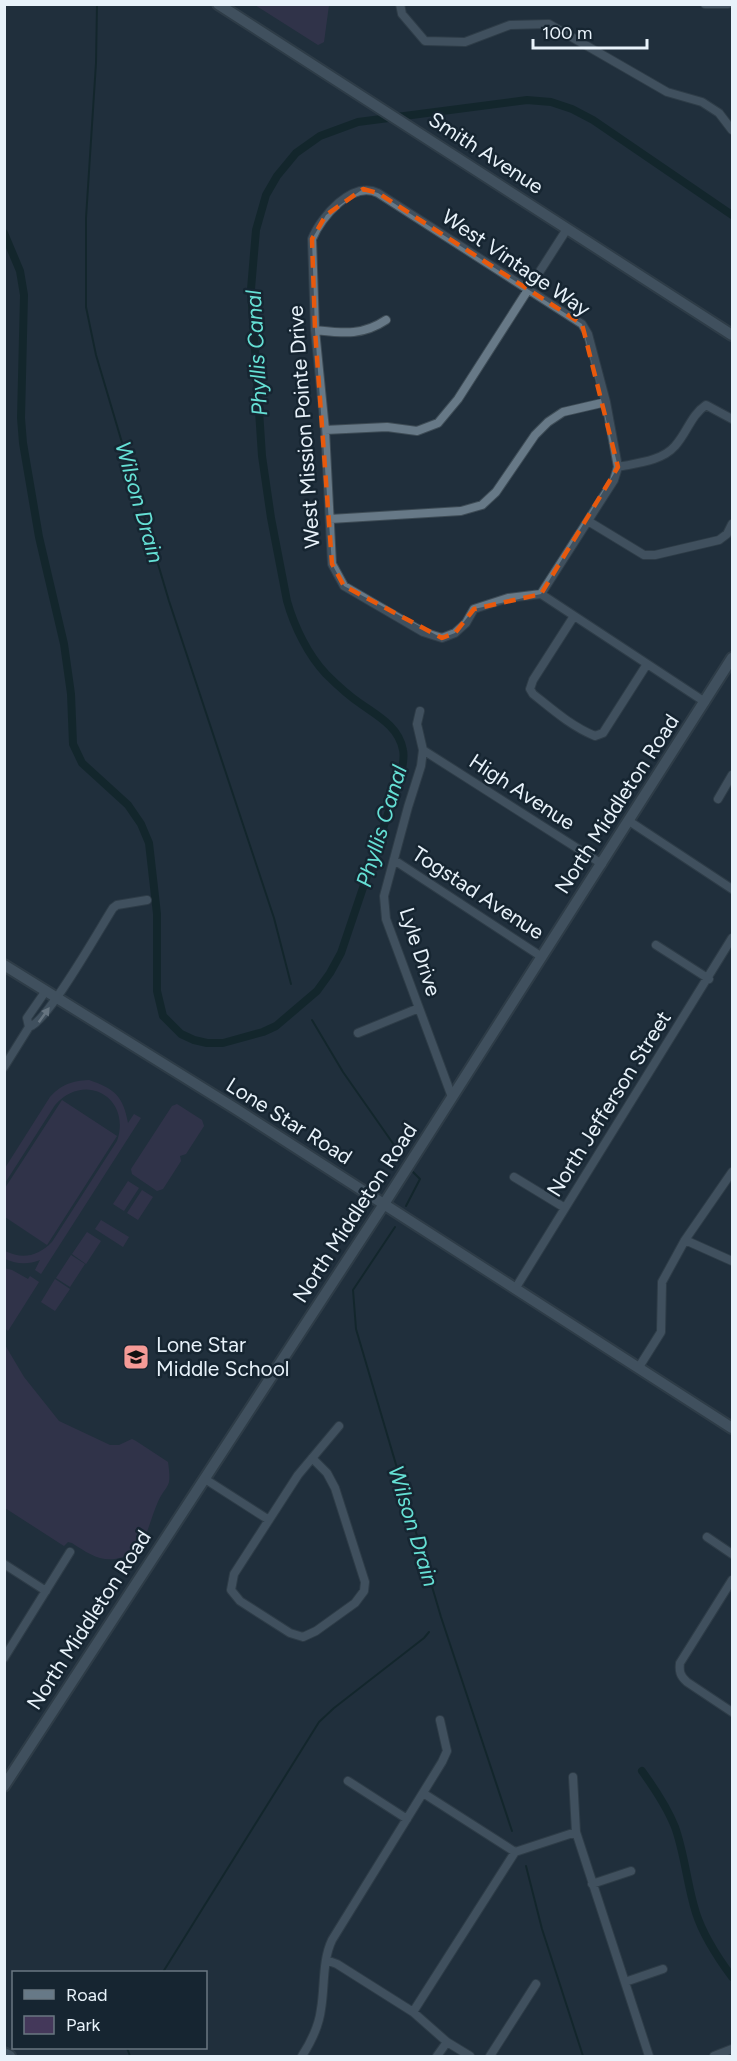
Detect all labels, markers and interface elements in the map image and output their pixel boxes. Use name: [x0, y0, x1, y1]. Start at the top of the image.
scale bar: [533, 12, 647, 50]
text: 100 m: [542, 22, 592, 44]
street label: Smith Avenue: [424, 106, 548, 199]
street label: West Vintage Way: [437, 204, 595, 321]
water label: Phyllis Canal: [240, 289, 273, 417]
street label: West Mission Pointe Drive: [283, 305, 324, 549]
water label: Wilson Drain: [109, 438, 170, 566]
street label: North Middleton Road: [549, 709, 684, 898]
street label: High Avenue: [465, 748, 580, 835]
water label: Phyllis Canal: [350, 762, 413, 890]
street label: Togstad Avenue: [408, 841, 549, 944]
street label: Lyle Drive: [394, 904, 447, 999]
street label: North Jefferson Street: [541, 1006, 676, 1201]
one-way arrow: [38, 1007, 50, 1023]
street label: Lone Star Road: [222, 1072, 357, 1169]
street label: North Middleton Road: [287, 1118, 422, 1307]
place label: Lone Star Middle School: [156, 1332, 289, 1381]
school or university icon: Lone Star Middle School: [121, 1342, 151, 1372]
water label: Wilson Drain: [382, 1462, 445, 1590]
street label: North Middleton Road: [21, 1525, 156, 1714]
legend: [12, 1971, 207, 2049]
text: Road: [66, 1984, 107, 2006]
text: Park: [66, 2014, 101, 2036]

